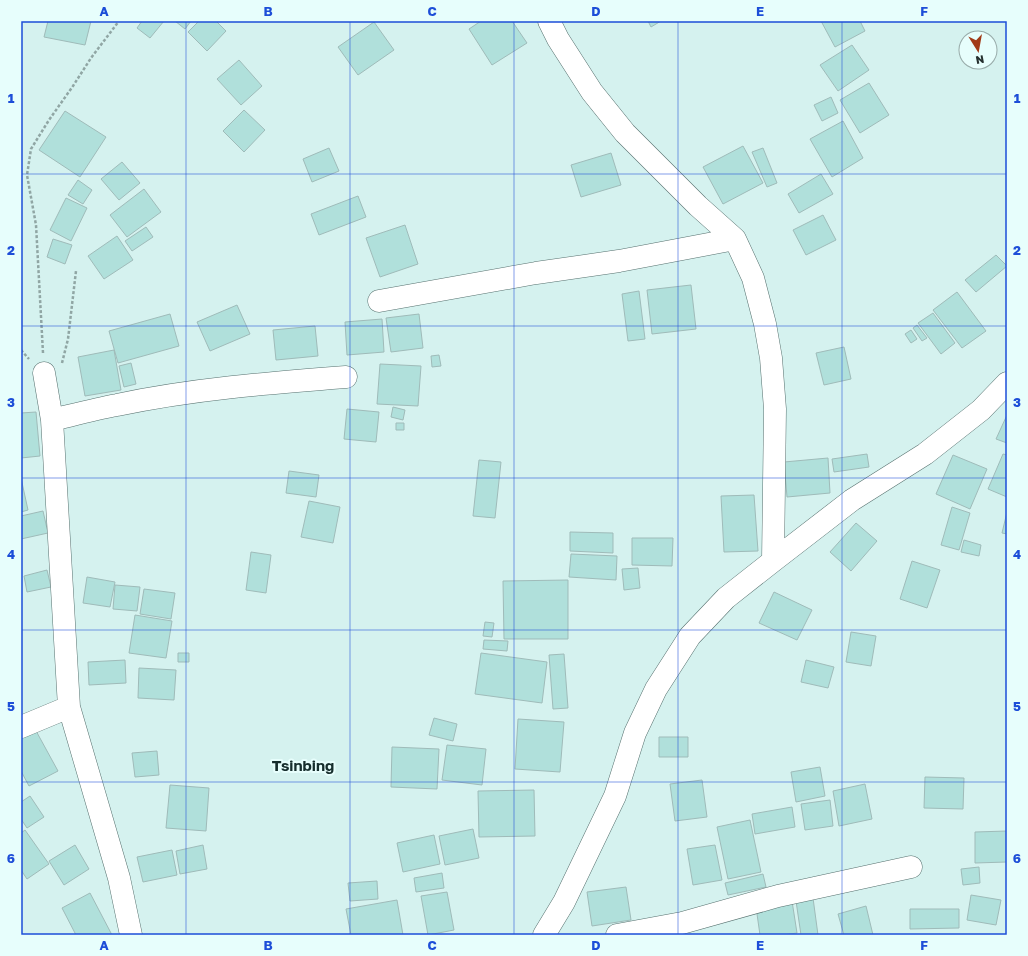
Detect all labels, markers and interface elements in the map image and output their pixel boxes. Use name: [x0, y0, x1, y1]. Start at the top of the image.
text: A: [99, 3, 109, 19]
text: B: [263, 3, 273, 19]
text: C: [427, 3, 437, 19]
text: D: [591, 3, 601, 19]
text: E: [756, 3, 764, 19]
text: F: [920, 3, 928, 19]
north arrow: [958, 30, 998, 70]
text: N: [975, 53, 985, 67]
text: 1: [8, 90, 15, 106]
text: 1: [1014, 90, 1021, 106]
text: 2: [7, 242, 15, 258]
text: 2: [1013, 242, 1021, 258]
text: 3: [7, 394, 15, 410]
text: 3: [1013, 394, 1021, 410]
text: 4: [7, 546, 15, 562]
text: 4: [1013, 546, 1021, 562]
text: 5: [7, 698, 15, 714]
text: 5: [1013, 698, 1021, 714]
district label: Tsinbing: [272, 756, 334, 774]
text: 6: [7, 850, 15, 866]
text: 6: [1013, 850, 1021, 866]
text: A: [99, 937, 109, 953]
text: B: [263, 937, 273, 953]
text: C: [427, 937, 437, 953]
text: D: [591, 937, 601, 953]
text: E: [756, 937, 764, 953]
text: F: [920, 937, 928, 953]

